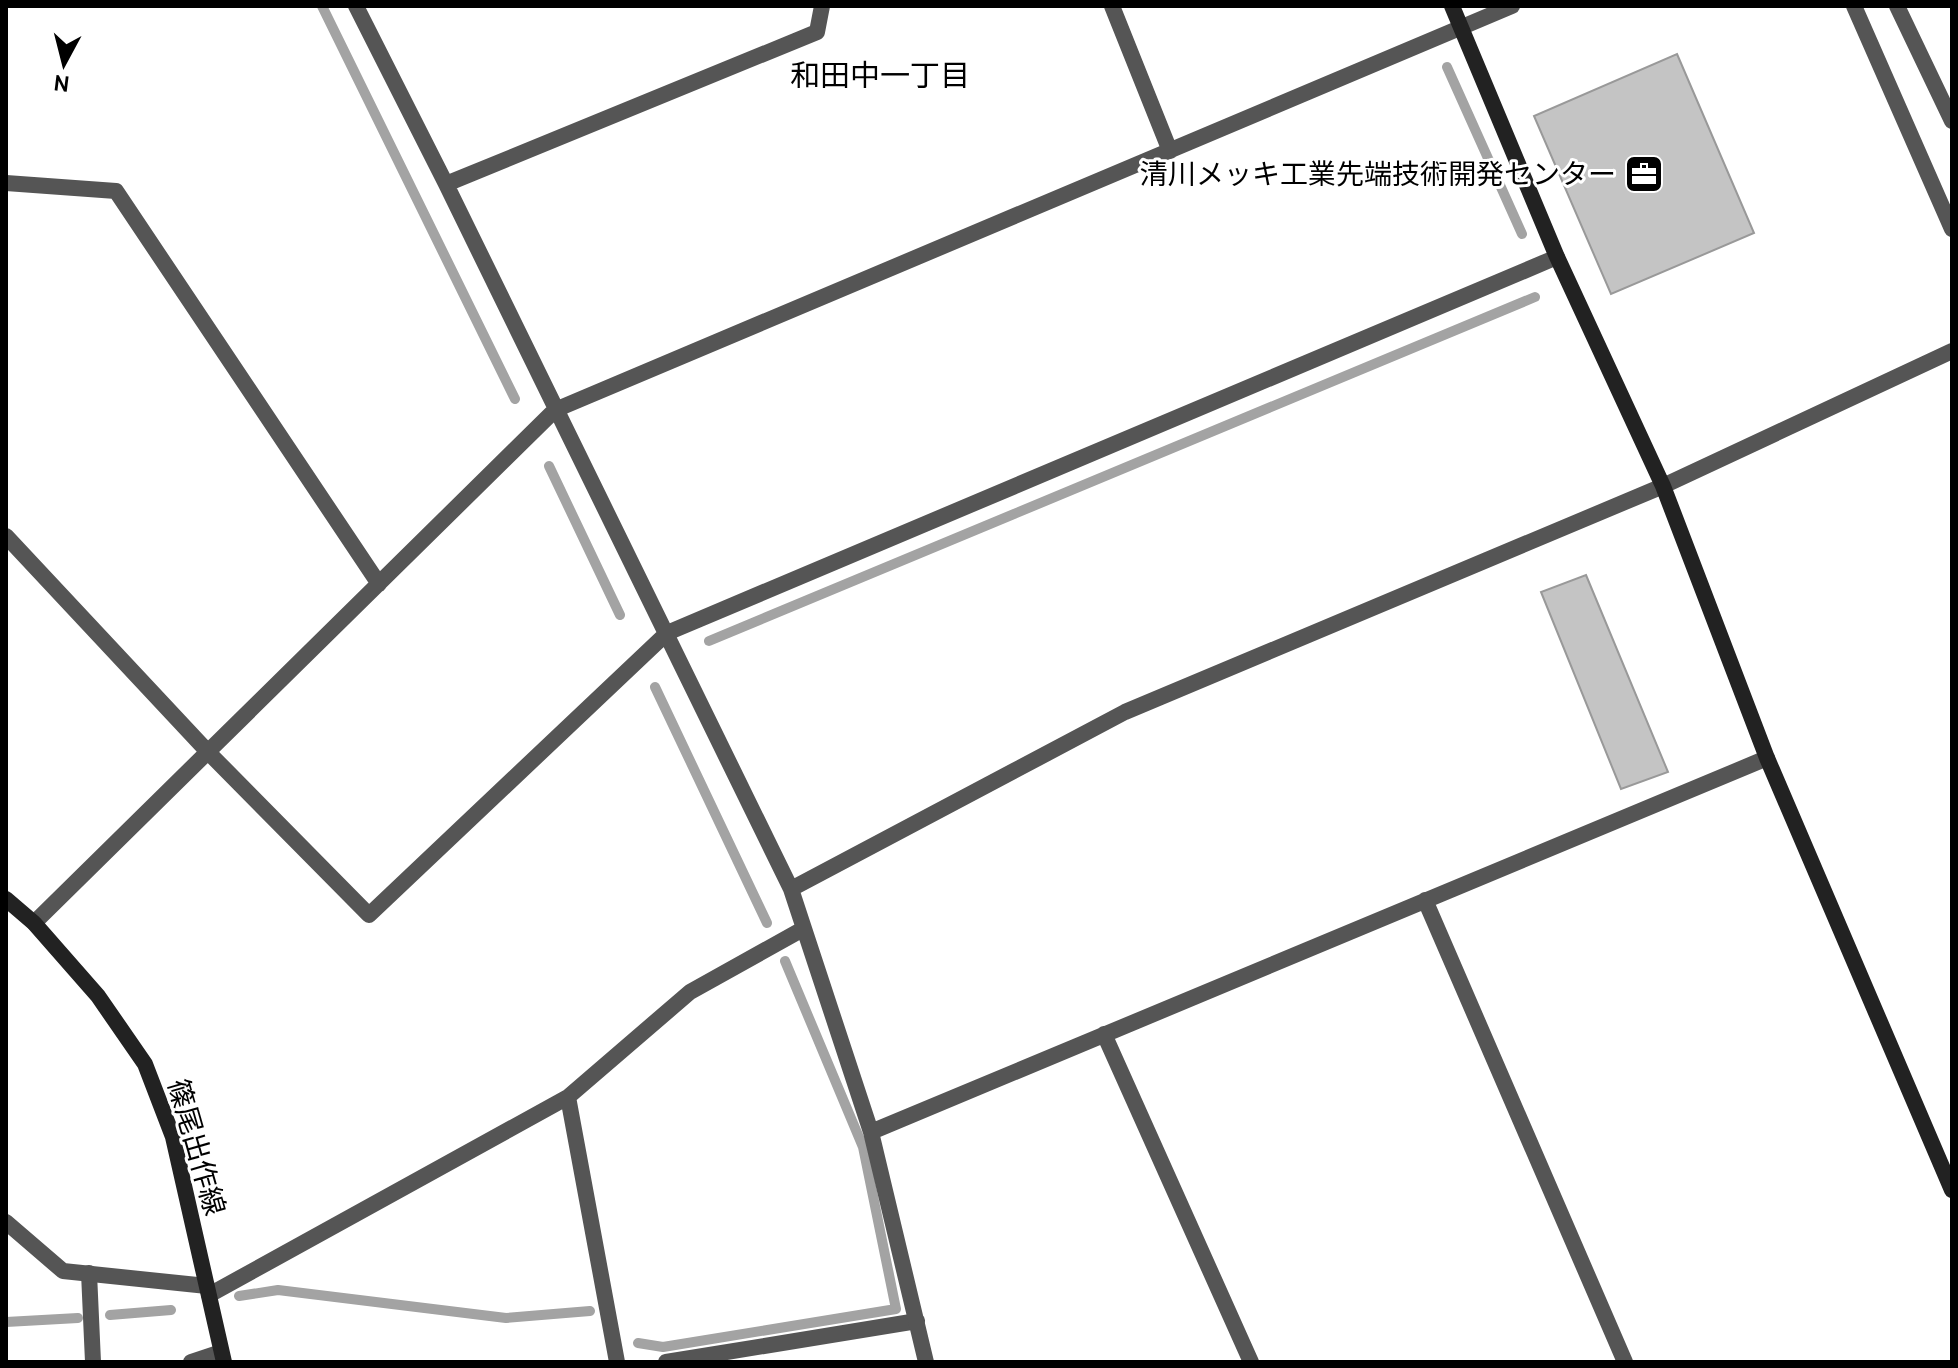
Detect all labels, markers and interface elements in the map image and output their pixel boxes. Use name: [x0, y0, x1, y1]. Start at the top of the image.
north arrow: [24, 24, 104, 104]
district label: 和田中一丁目: [790, 57, 970, 94]
text: N: [52, 69, 71, 98]
office icon: 清川メッキ工業先端技術開発センター: [1623, 153, 1665, 195]
place label: 清川メッキ工業先端技術開発センター: [1140, 157, 1616, 191]
street label: 篠尾出作線: [161, 1075, 233, 1219]

